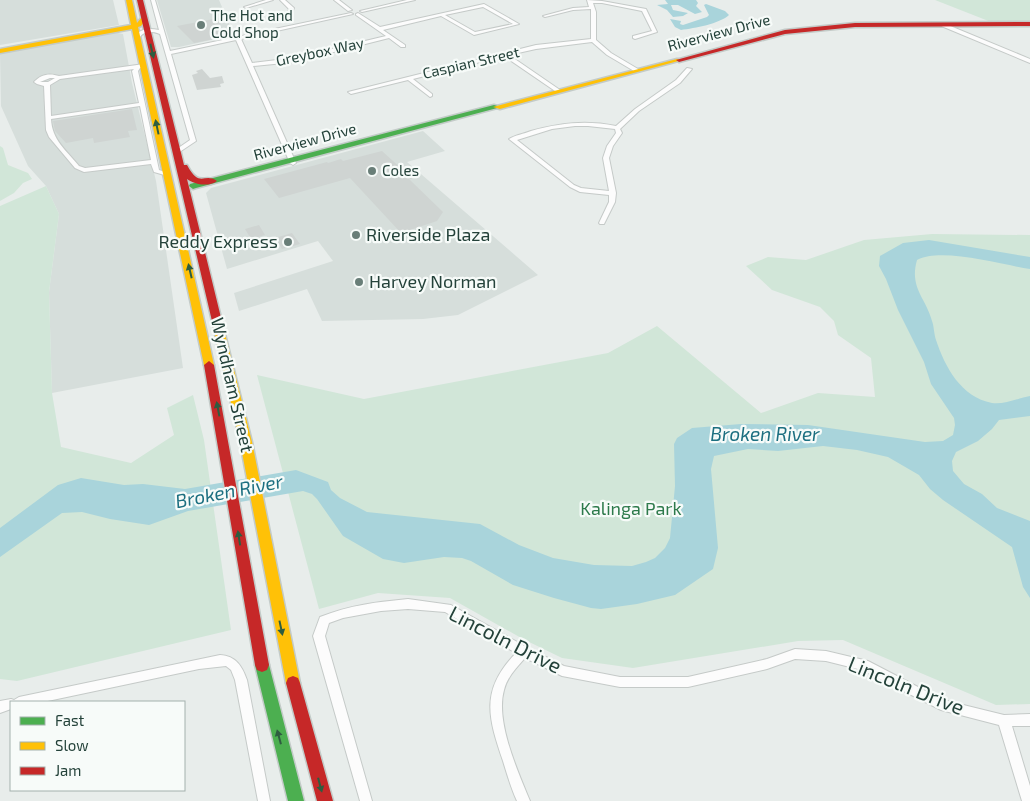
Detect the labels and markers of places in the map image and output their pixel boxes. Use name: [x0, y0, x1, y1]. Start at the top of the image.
place label: The Hot and Cold Shop: [211, 6, 293, 41]
marker: The Hot and Cold Shop: [195, 19, 207, 31]
place label: Coles: [382, 161, 419, 179]
marker: Coles: [366, 165, 378, 177]
place label: Riverside Plaza: [366, 223, 490, 245]
marker: Riverside Plaza: [350, 229, 362, 241]
place label: Reddy Express: [159, 230, 278, 252]
marker: Reddy Express: [282, 236, 294, 248]
place label: Harvey Norman: [369, 270, 497, 292]
marker: Harvey Norman: [353, 276, 365, 288]

